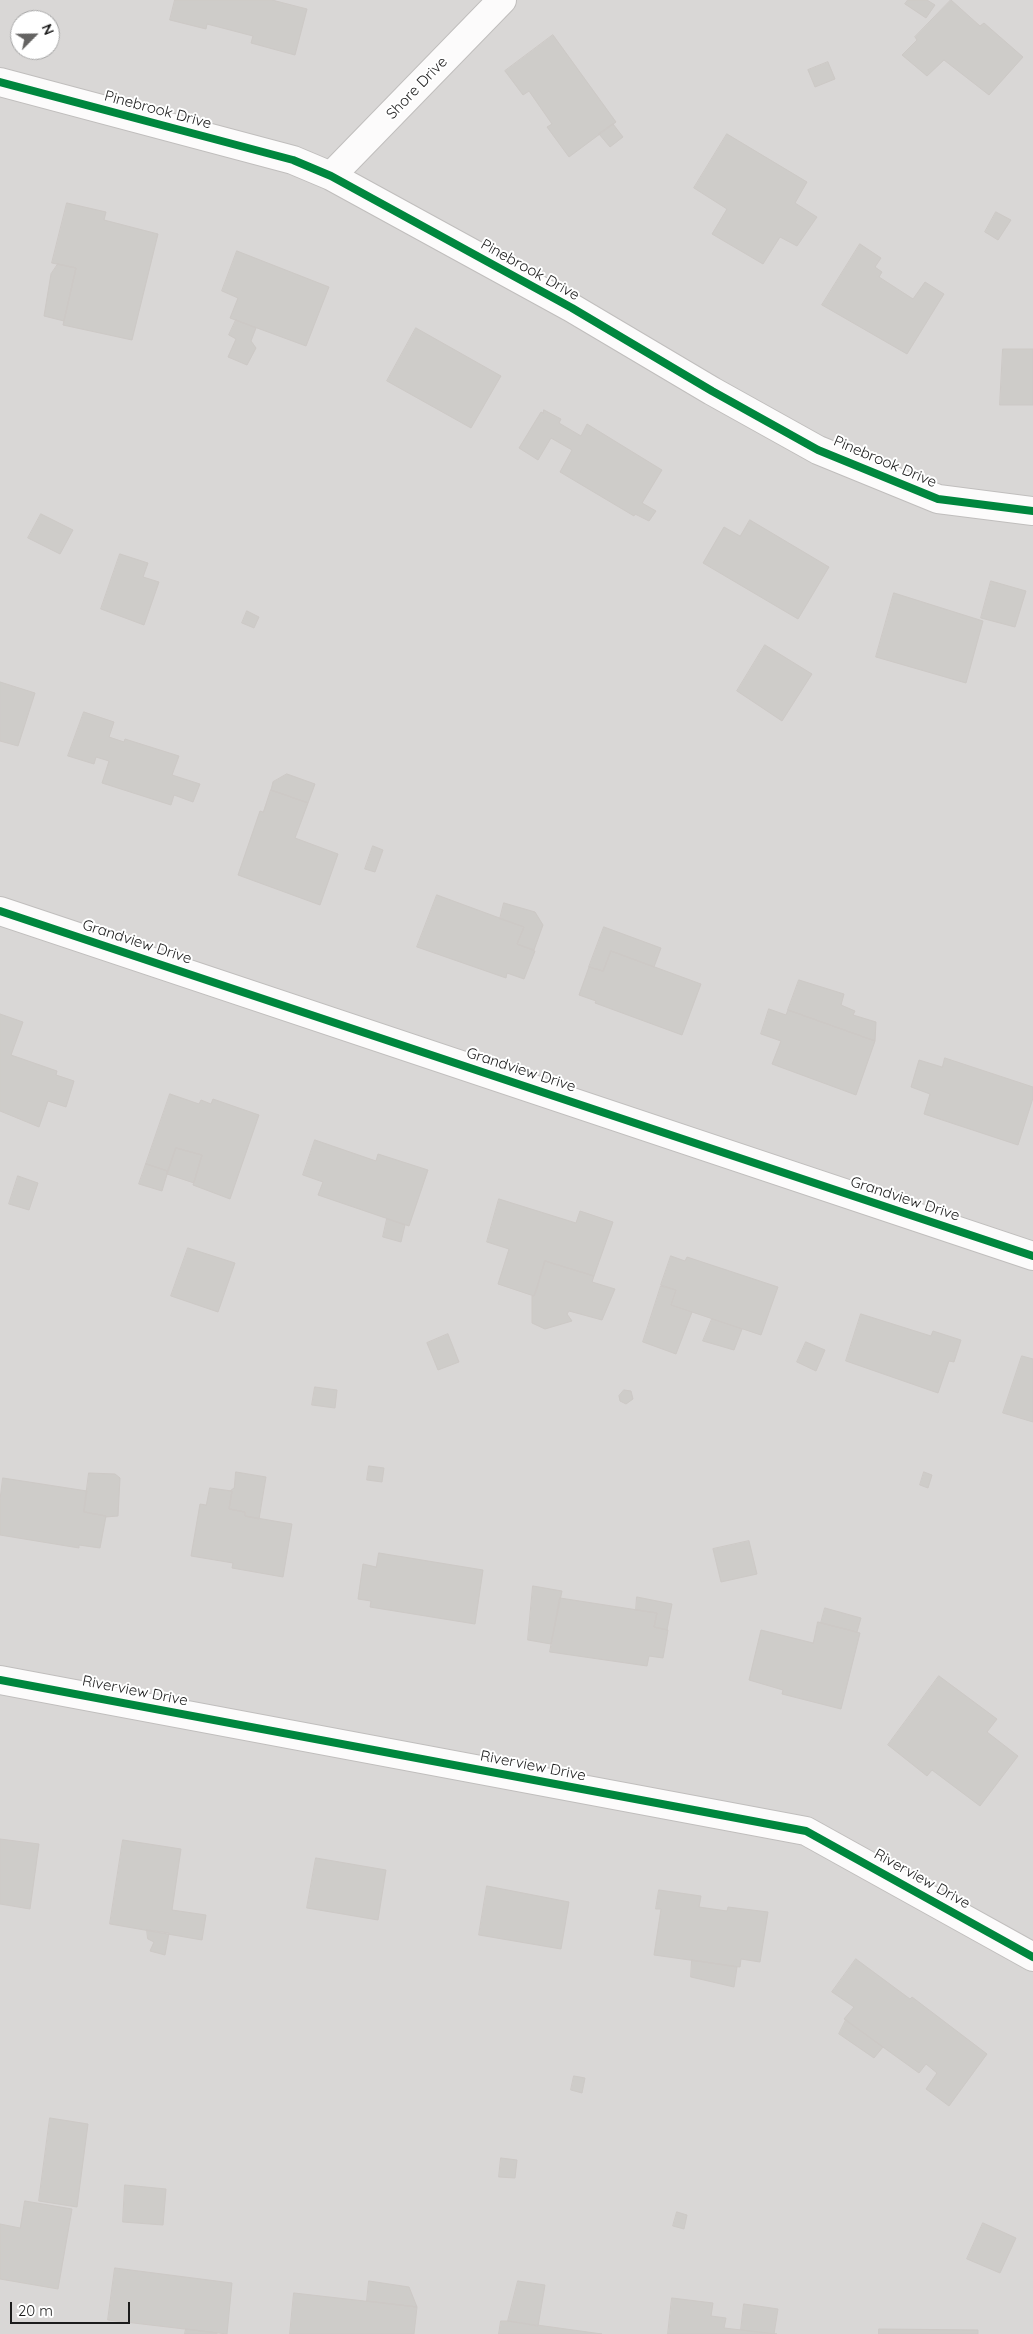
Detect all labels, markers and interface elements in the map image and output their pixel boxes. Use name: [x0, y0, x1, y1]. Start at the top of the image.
north arrow: [10, 10, 60, 60]
text: N: [38, 21, 58, 38]
street label: Shore Drive: [383, 53, 451, 123]
street label: Pinebrook Drive: [102, 87, 214, 133]
street label: Pinebrook Drive: [477, 235, 583, 305]
street label: Pinebrook Drive: [831, 432, 939, 492]
street label: Grandview Drive: [80, 916, 194, 968]
street label: Grandview Drive: [464, 1044, 578, 1096]
street label: Grandview Drive: [848, 1173, 962, 1225]
street label: Riverview Drive: [81, 1672, 189, 1710]
street label: Riverview Drive: [479, 1747, 587, 1785]
street label: Riverview Drive: [871, 1845, 973, 1913]
scale bar: [12, 2292, 132, 2324]
text: 20 m: [18, 2301, 53, 2320]

